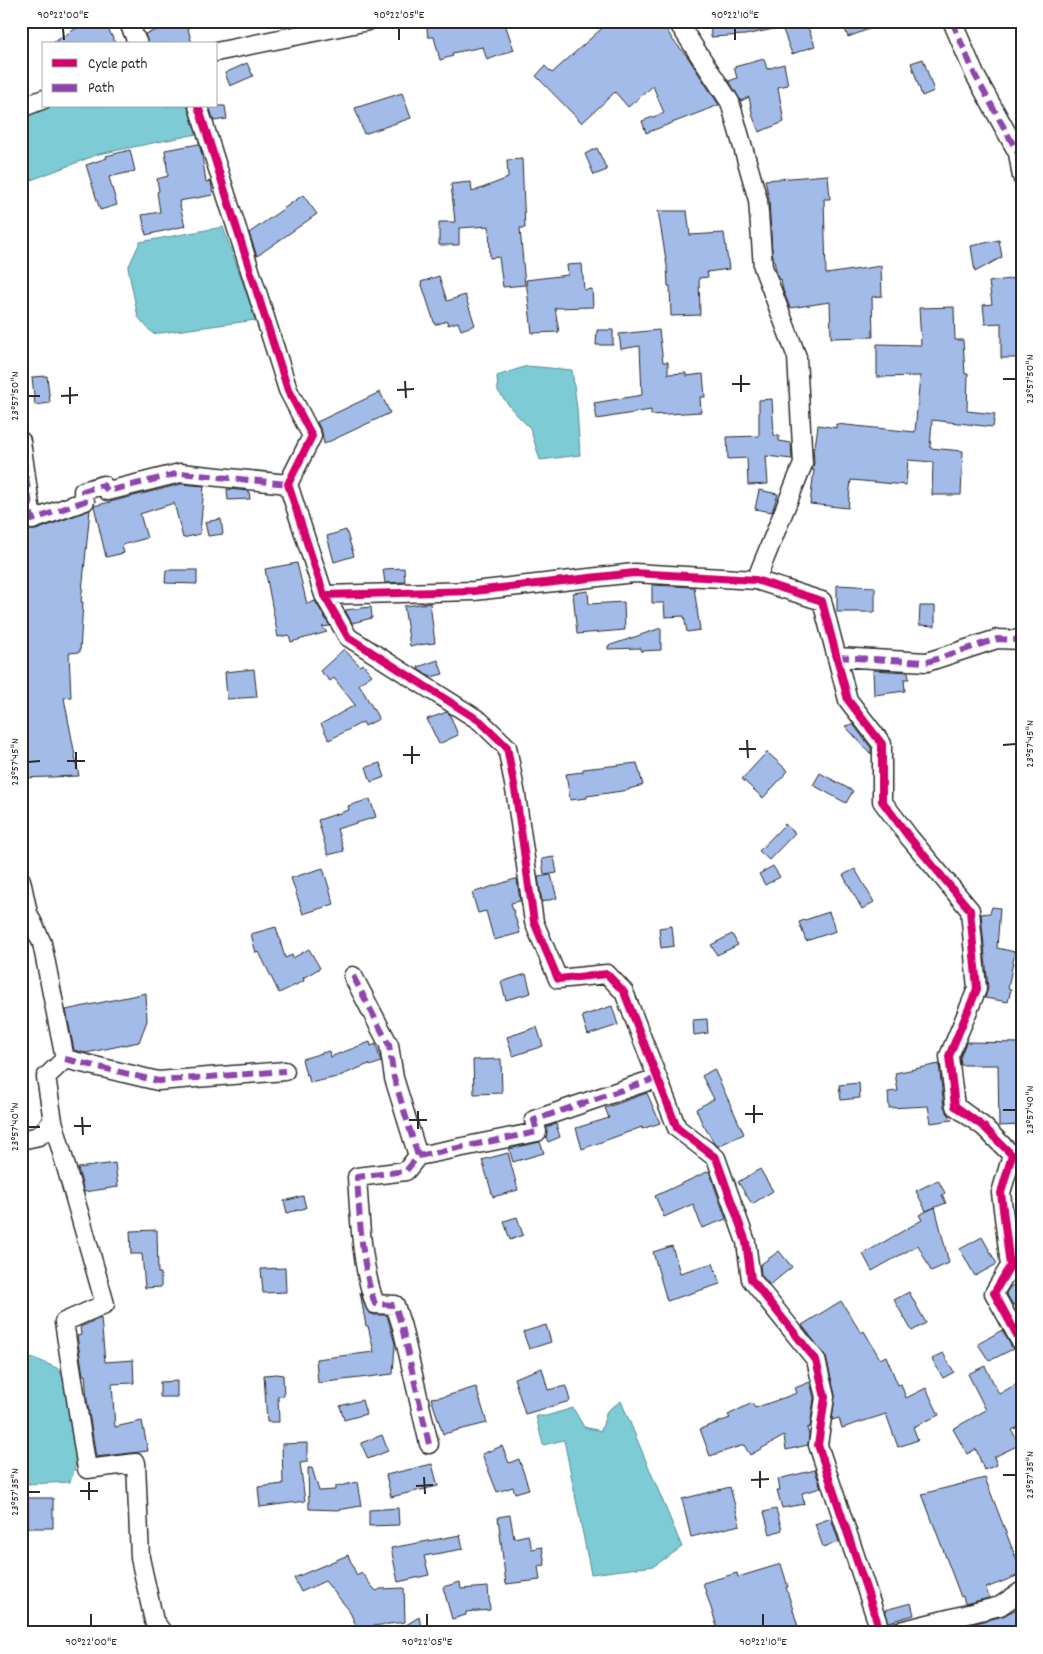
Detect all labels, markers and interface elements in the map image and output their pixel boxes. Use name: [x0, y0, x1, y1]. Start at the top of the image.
text: 90°22'00"E: [37, 7, 89, 24]
text: 90°22'05"E: [374, 7, 425, 24]
text: 90°22'10"E: [711, 7, 759, 24]
legend: [42, 42, 218, 108]
text: Cycle path: [88, 54, 148, 76]
text: Path: [88, 78, 114, 100]
text: 23°57'50"N: [1022, 354, 1039, 404]
text: 23°57'50"N: [7, 371, 24, 421]
text: 23°57'45"N: [1022, 720, 1039, 768]
text: 23°57'45"N: [7, 738, 24, 786]
text: 23°57'40"N: [1022, 1086, 1039, 1134]
text: 23°57'40"N: [7, 1103, 24, 1151]
text: 23°57'35"N: [1022, 1451, 1039, 1499]
text: 23°57'35"N: [7, 1468, 24, 1516]
text: 90°22'00"E: [65, 1634, 117, 1651]
text: 90°22'05"E: [402, 1634, 453, 1651]
text: 90°22'10"E: [739, 1634, 787, 1651]

